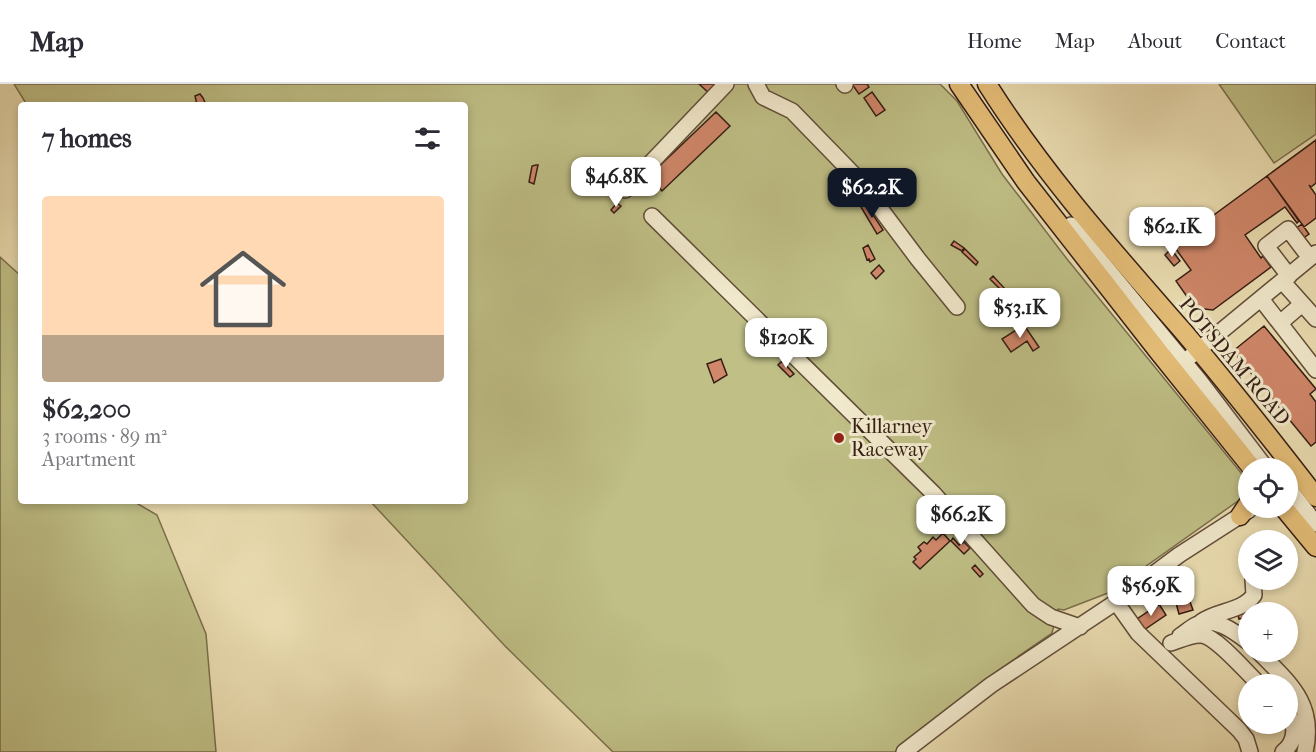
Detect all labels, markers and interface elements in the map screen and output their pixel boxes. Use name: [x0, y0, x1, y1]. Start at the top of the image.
text: Map: [30, 25, 84, 58]
text: Home: [967, 29, 1022, 53]
text: Map: [1055, 29, 1095, 53]
text: About: [1128, 29, 1182, 53]
text: Contact: [1215, 29, 1286, 53]
icon: filters: [411, 122, 444, 155]
text: 7 homes: [42, 123, 132, 154]
pin: $46.8K: [567, 157, 665, 208]
text: $46.8K: [585, 165, 647, 188]
pin: $62.2K: [823, 168, 921, 219]
text: $62.2K: [842, 176, 902, 199]
pin: $62.1K: [1123, 207, 1221, 258]
text: $62.1K: [1143, 215, 1201, 238]
icon: home: [189, 235, 297, 343]
pin: $53.1K: [971, 288, 1069, 339]
street label: POTSDAM ROAD: [1174, 293, 1295, 430]
text: $53.1K: [993, 296, 1047, 319]
pin: $120K: [744, 318, 828, 369]
text: $120K: [759, 326, 813, 349]
text: $62,200: [42, 394, 131, 425]
place label: Killarney Raceway: [851, 415, 933, 461]
text: 3 rooms · 89 m²: [42, 425, 167, 448]
marker: Killarney Raceway: [832, 431, 846, 445]
text: Apartment: [42, 448, 136, 471]
map controls: [1238, 458, 1298, 734]
button: locate: [1238, 458, 1298, 518]
pin: $66.2K: [912, 495, 1010, 546]
text: $66.2K: [930, 503, 992, 526]
button: layers: [1238, 530, 1298, 590]
pin: $56.9K: [1102, 566, 1200, 617]
text: $56.9K: [1121, 574, 1181, 597]
button: +: [1238, 602, 1298, 662]
button: −: [1238, 674, 1298, 734]

